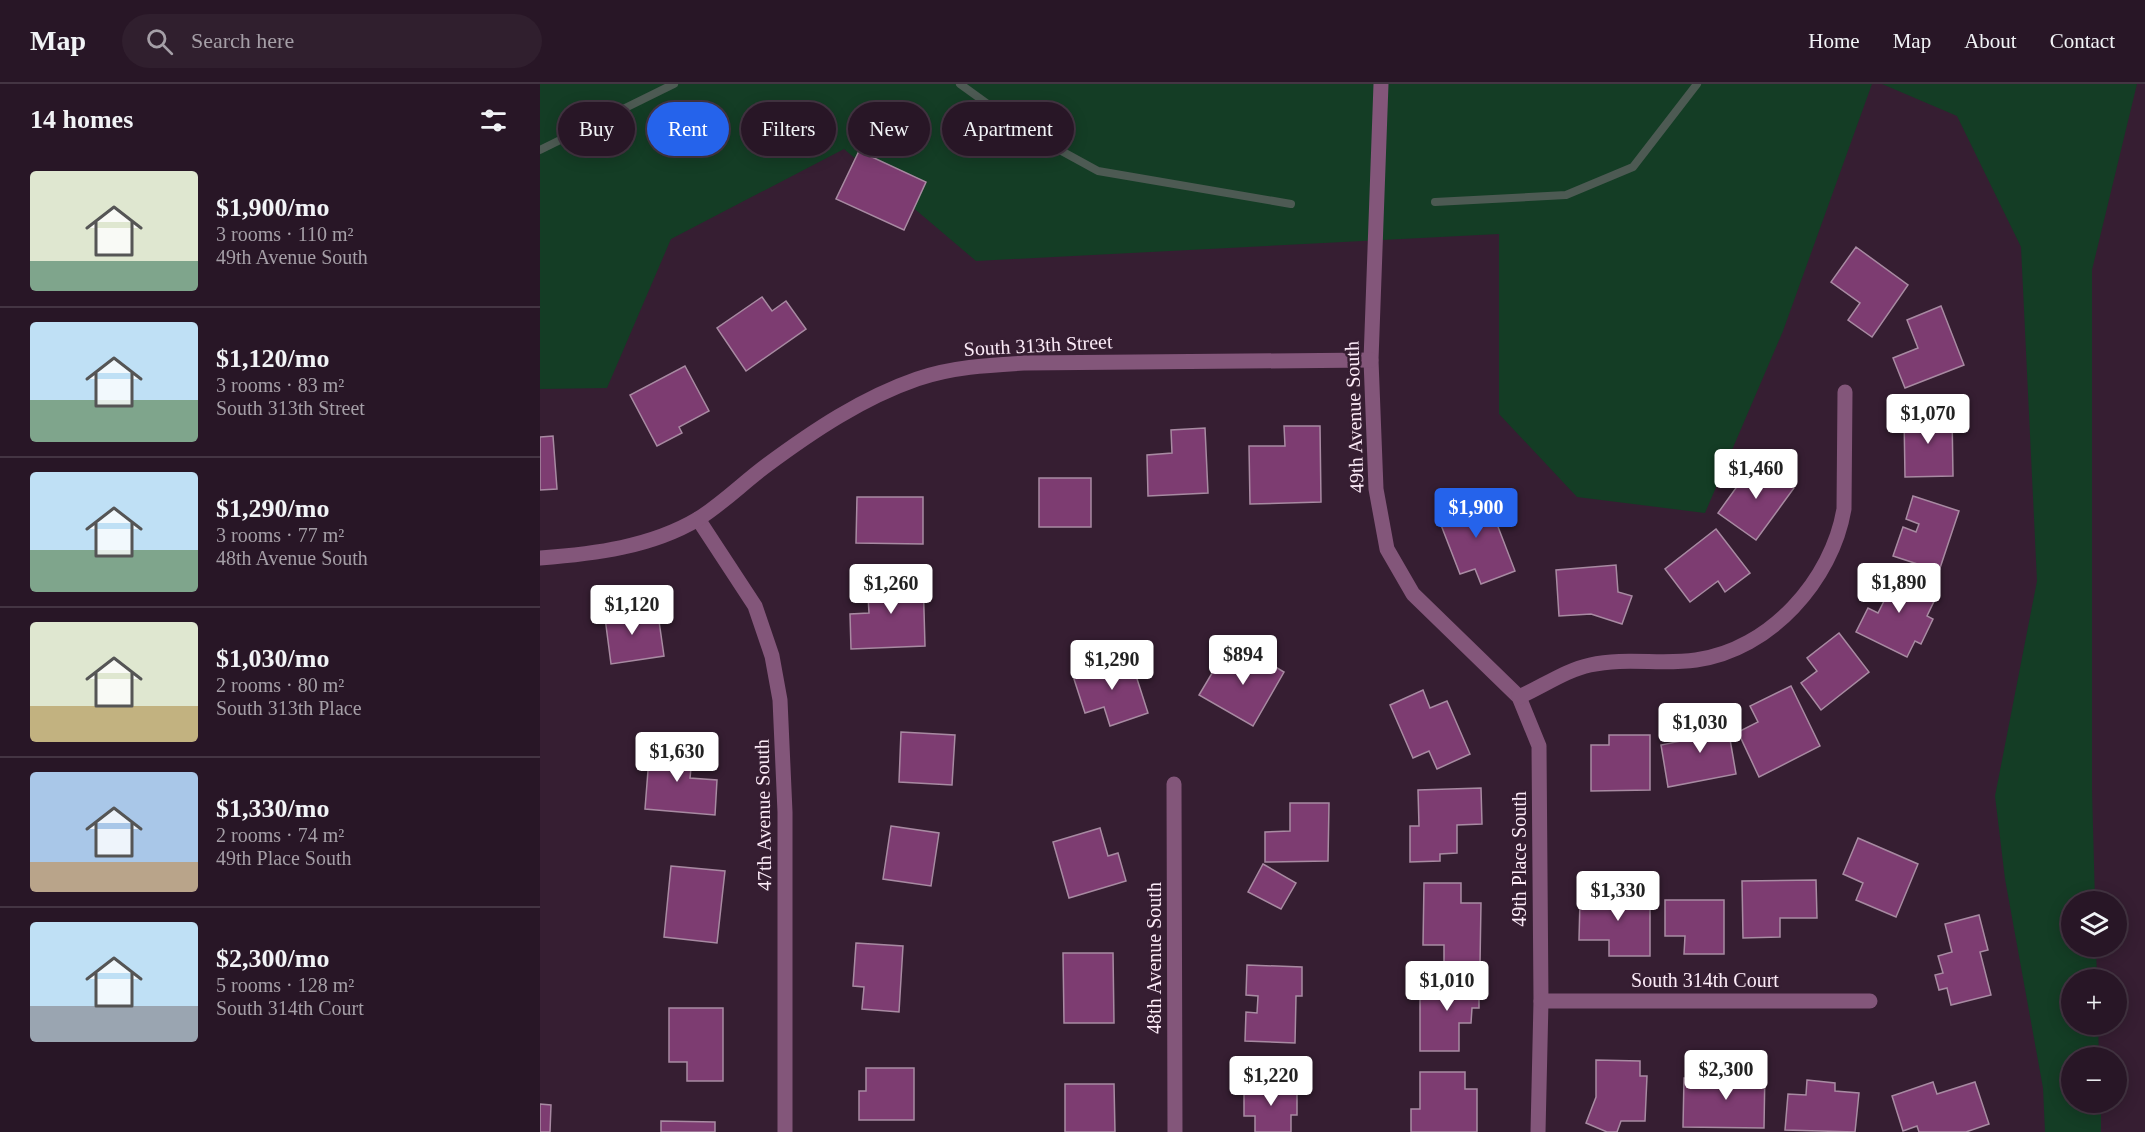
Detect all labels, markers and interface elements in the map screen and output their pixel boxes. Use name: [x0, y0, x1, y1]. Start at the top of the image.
search box: [122, 14, 542, 68]
text: Map: [30, 25, 86, 56]
icon: search: [143, 25, 176, 58]
text: Search here: [191, 28, 294, 53]
text: Home: [1808, 29, 1860, 53]
text: Map: [1893, 29, 1931, 53]
text: About: [1964, 29, 2017, 53]
text: Contact: [2050, 29, 2115, 53]
chip: Buy: [558, 102, 635, 156]
chip: Rent: [647, 102, 729, 156]
chip: Filters: [741, 102, 836, 156]
chip: New: [848, 102, 930, 156]
chip: Apartment: [942, 102, 1074, 156]
icon: filters: [477, 104, 510, 137]
text: 14 homes: [30, 105, 133, 134]
text: $1,900/mo: [216, 193, 329, 222]
icon: home: [78, 195, 150, 267]
text: 3 rooms · 110 m²: [216, 223, 353, 245]
text: 49th Avenue South: [216, 246, 368, 268]
street label: South 313th Street: [963, 330, 1113, 360]
street label: 49th Avenue South: [1340, 341, 1368, 493]
text: $1,120/mo: [216, 344, 329, 373]
icon: home: [78, 346, 150, 418]
text: 3 rooms · 83 m²: [216, 374, 344, 396]
pin: $1,070: [1879, 394, 1977, 445]
text: South 313th Street: [216, 397, 365, 419]
text: $1,070: [1901, 402, 1956, 424]
pin: $1,460: [1707, 449, 1805, 500]
text: $1,460: [1729, 457, 1784, 479]
pin: $1,900: [1427, 488, 1525, 539]
text: $1,290/mo: [216, 494, 329, 523]
icon: home: [78, 496, 150, 568]
text: $1,900: [1449, 496, 1504, 518]
text: 3 rooms · 77 m²: [216, 524, 344, 546]
text: 48th Avenue South: [216, 547, 368, 569]
pin: $1,890: [1850, 563, 1948, 614]
pin: $1,260: [842, 564, 940, 615]
text: $1,890: [1872, 571, 1927, 593]
text: $1,260: [864, 572, 919, 594]
pin: $1,120: [583, 585, 681, 636]
text: $1,120: [605, 593, 660, 615]
pin: $894: [1207, 635, 1279, 686]
pin: $1,290: [1063, 640, 1161, 691]
text: $894: [1223, 643, 1263, 665]
text: $1,030/mo: [216, 644, 329, 673]
icon: home: [78, 646, 150, 718]
text: $1,290: [1085, 648, 1140, 670]
text: 2 rooms · 80 m²: [216, 674, 344, 696]
text: South 313th Place: [216, 697, 362, 719]
pin: $1,030: [1651, 703, 1749, 754]
text: $1,030: [1673, 711, 1728, 733]
pin: $1,630: [628, 732, 726, 783]
street label: 47th Avenue South: [751, 739, 775, 891]
text: $1,630: [650, 740, 705, 762]
street label: 49th Place South: [1508, 791, 1530, 927]
text: $1,330/mo: [216, 794, 329, 823]
icon: home: [78, 796, 150, 868]
text: 2 rooms · 74 m²: [216, 824, 344, 846]
text: 49th Place South: [216, 847, 352, 869]
pin: $1,330: [1569, 871, 1667, 922]
text: $1,330: [1591, 879, 1646, 901]
street label: 48th Avenue South: [1143, 882, 1165, 1034]
map controls: [2061, 891, 2127, 1113]
button: layers: [2061, 891, 2127, 957]
text: $2,300/mo: [216, 944, 329, 973]
icon: home: [78, 946, 150, 1018]
pin: $1,010: [1398, 961, 1496, 1012]
text: $1,010: [1420, 969, 1475, 991]
street label: South 314th Court: [1631, 969, 1779, 991]
button: +: [2061, 969, 2127, 1035]
text: 5 rooms · 128 m²: [216, 974, 354, 996]
text: South 314th Court: [216, 997, 364, 1019]
button: −: [2061, 1047, 2127, 1113]
pin: $2,300: [1677, 1050, 1775, 1101]
pin: $1,220: [1222, 1056, 1320, 1107]
text: $2,300: [1699, 1058, 1754, 1080]
text: $1,220: [1244, 1064, 1299, 1086]

